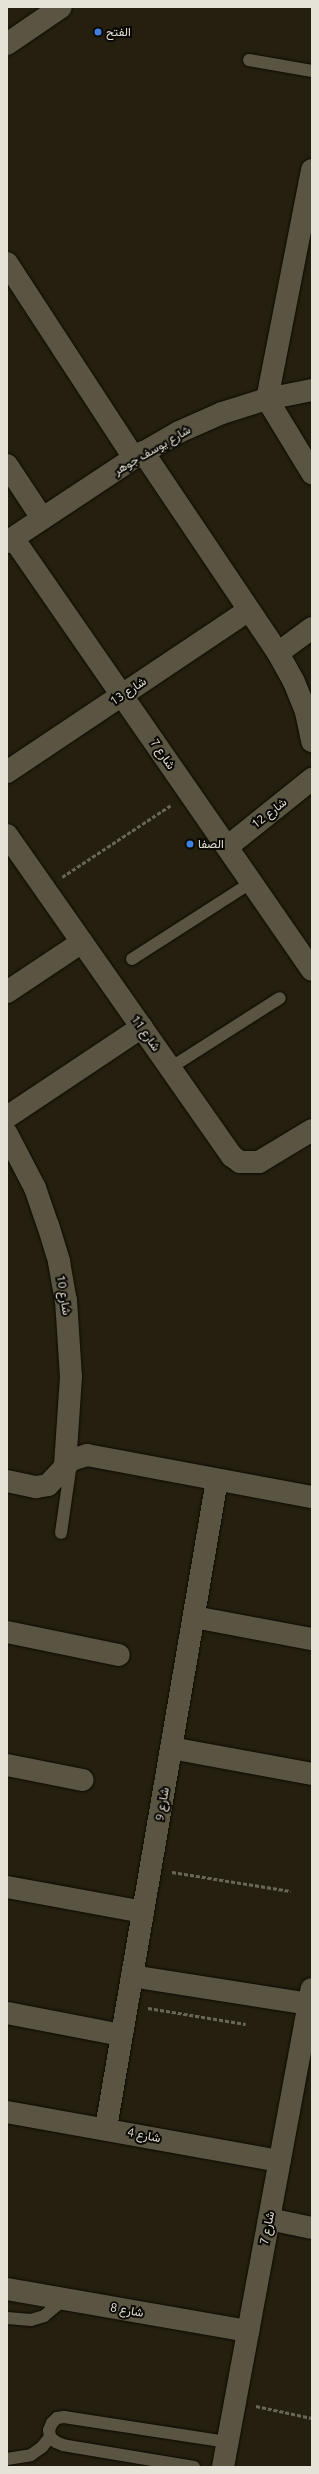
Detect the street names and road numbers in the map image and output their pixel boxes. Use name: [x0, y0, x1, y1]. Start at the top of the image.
street label: شارع يوسف جوهر: [111, 422, 193, 478]
street label: شارع 13: [107, 674, 149, 708]
street label: شارع 7: [147, 736, 179, 772]
street label: شارع 12: [249, 795, 289, 831]
street label: شارع 11: [129, 1012, 163, 1054]
street label: شارع 10: [54, 1274, 74, 1316]
street label: شارع 9: [152, 1786, 172, 1822]
street label: شارع 4: [126, 2125, 162, 2145]
street label: شارع 7: [257, 2210, 277, 2246]
street label: شارع 8: [109, 2300, 145, 2320]

